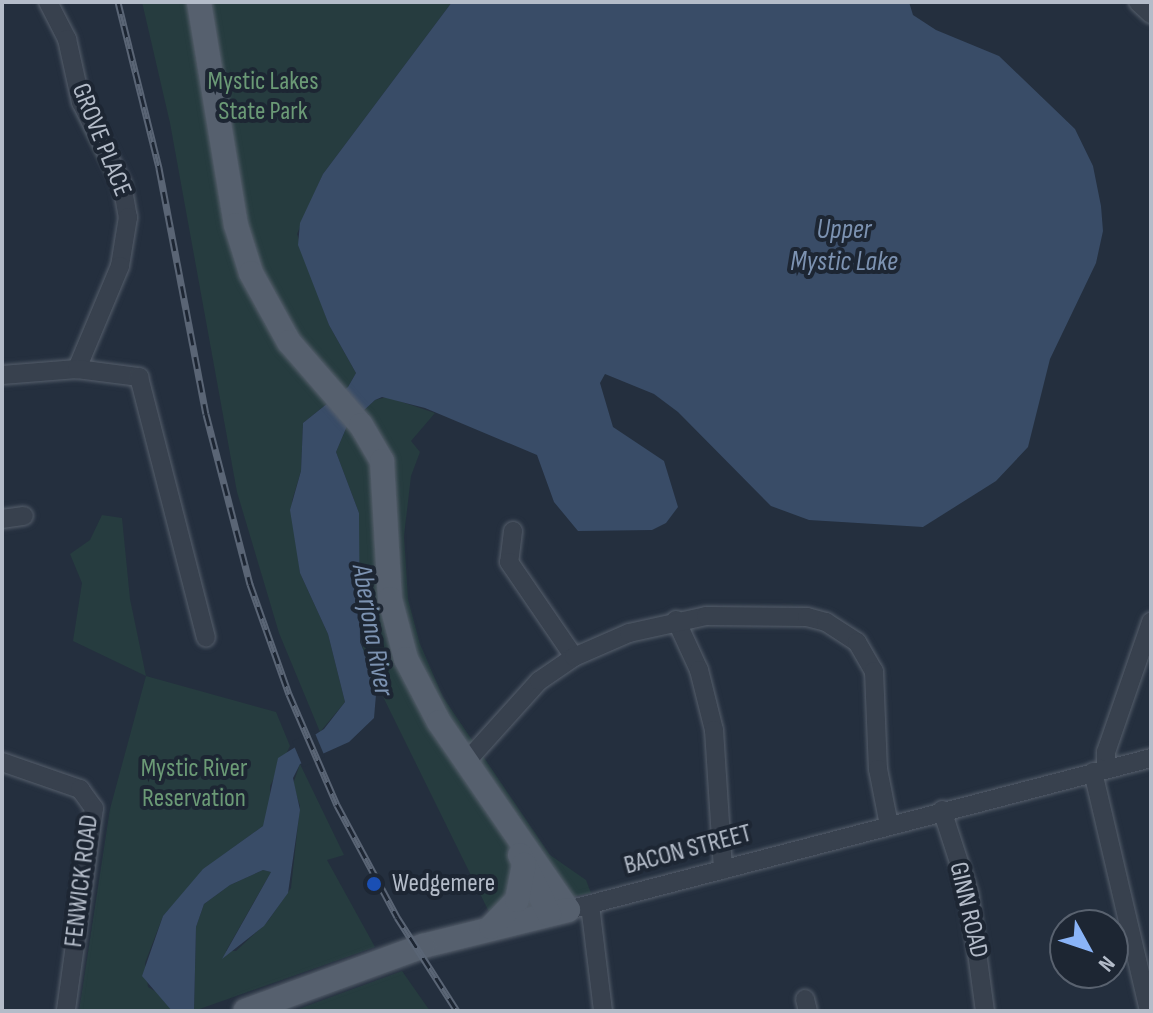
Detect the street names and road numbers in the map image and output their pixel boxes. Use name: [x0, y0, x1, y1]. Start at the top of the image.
street label: GROVE PLACE: [64, 79, 138, 201]
street label: FENWICK ROAD: [58, 813, 106, 949]
street label: BACON STREET: [621, 818, 755, 882]
street label: GINN ROAD: [942, 859, 994, 961]

